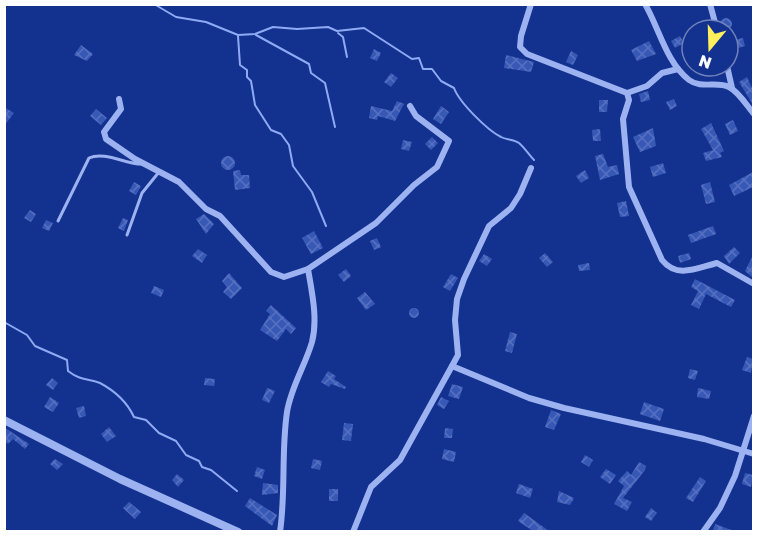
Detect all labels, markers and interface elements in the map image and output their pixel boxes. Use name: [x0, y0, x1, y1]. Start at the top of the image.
north arrow: [680, 18, 740, 78]
text: N: [696, 51, 714, 74]

